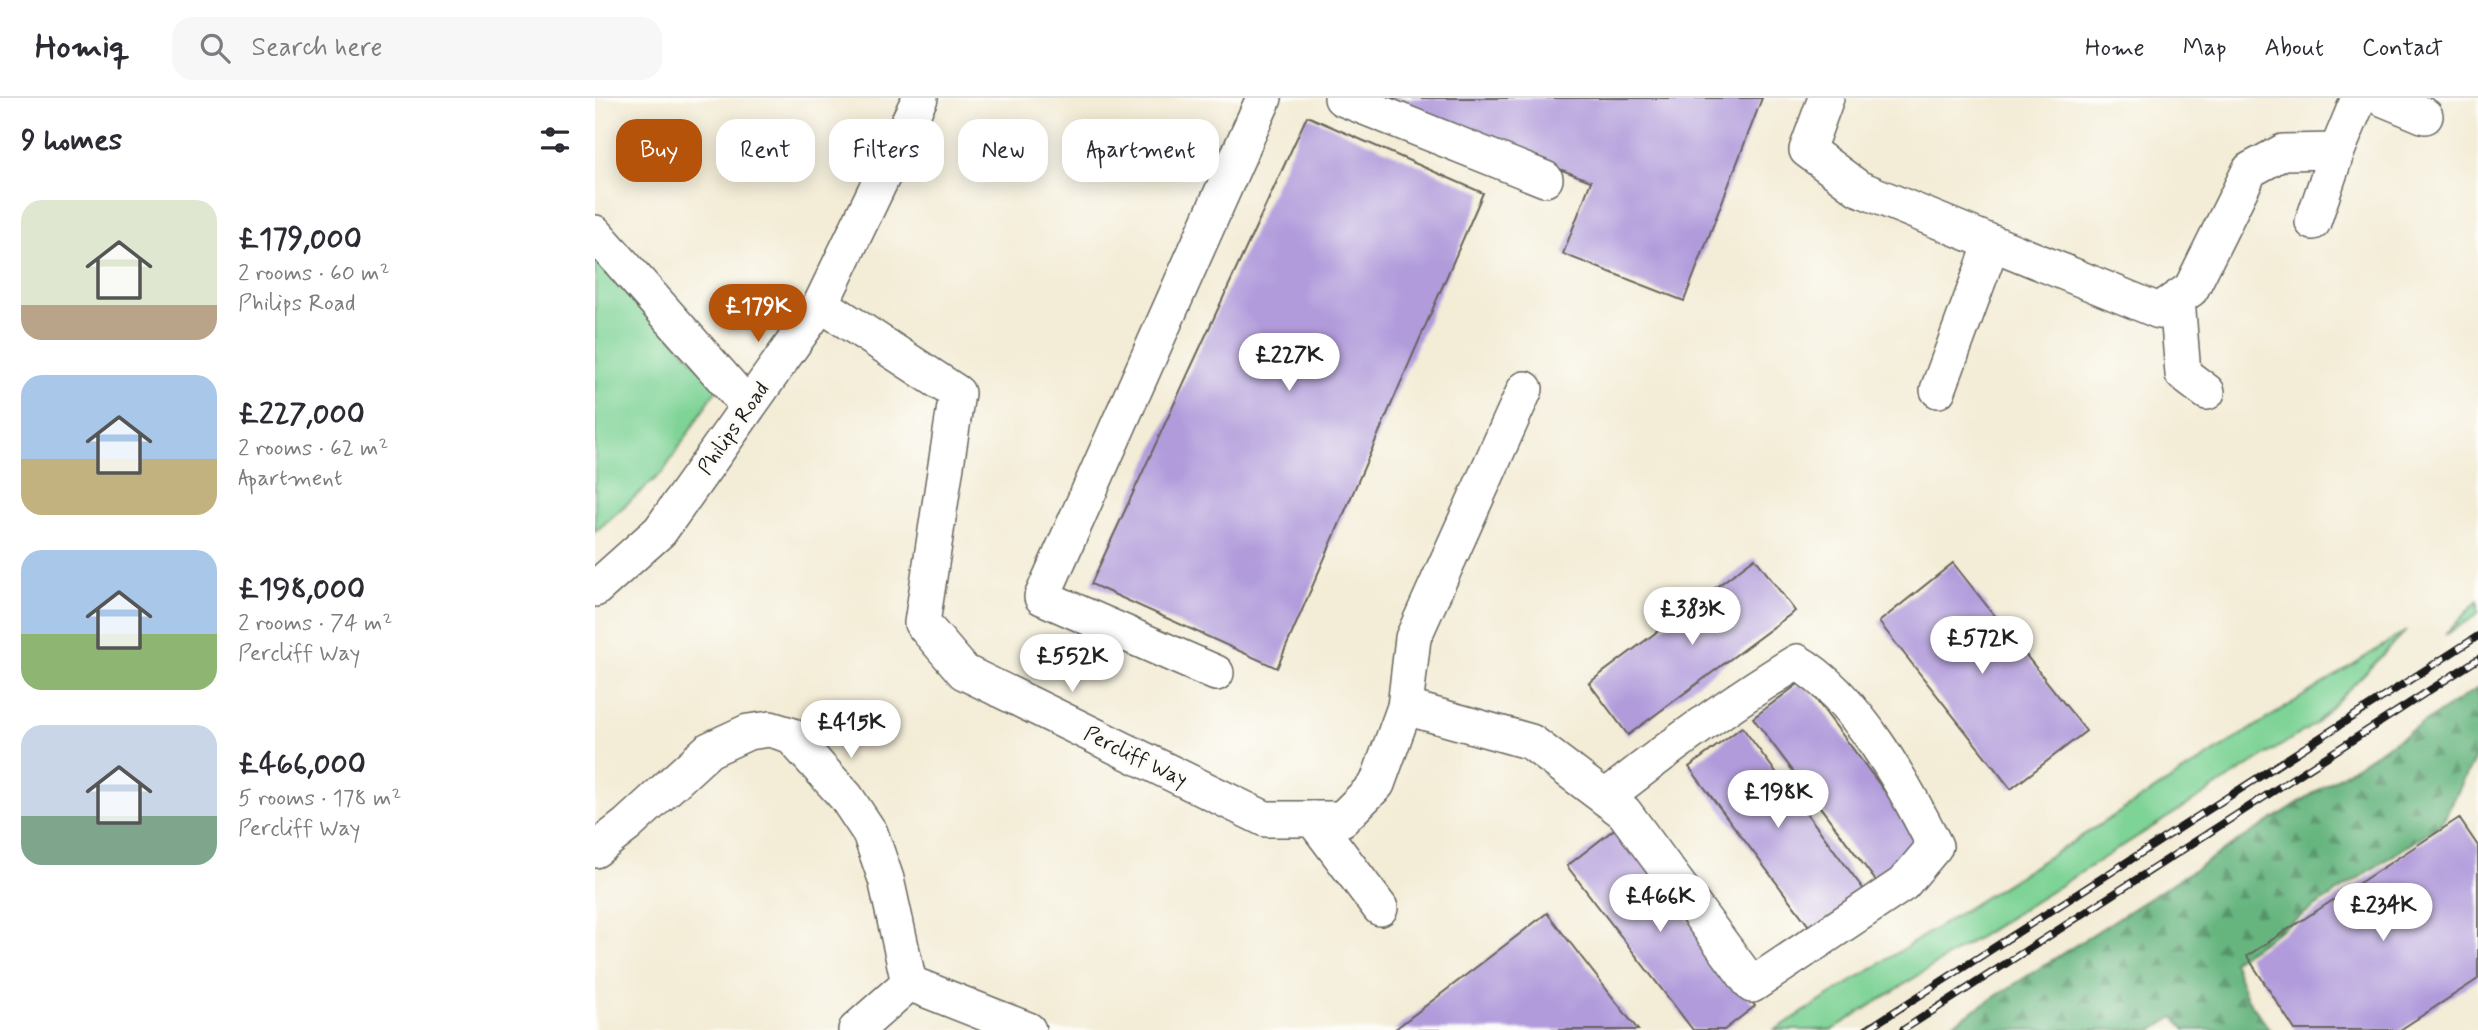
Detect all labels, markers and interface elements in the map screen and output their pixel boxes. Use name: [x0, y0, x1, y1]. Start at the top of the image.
search box: [172, 17, 662, 80]
text: Homiq: [35, 26, 130, 70]
icon: search: [196, 29, 234, 67]
text: Search here: [252, 31, 382, 65]
text: Home: [2085, 33, 2145, 64]
text: Map: [2183, 33, 2227, 64]
text: About: [2265, 33, 2324, 64]
text: Contact: [2362, 33, 2443, 64]
chip: Buy: [616, 119, 702, 182]
chip: Rent: [716, 119, 815, 182]
chip: Filters: [829, 119, 944, 182]
chip: New: [958, 119, 1048, 182]
chip: Apartment: [1062, 119, 1219, 182]
text: 9 homes: [21, 121, 122, 160]
icon: filters: [536, 121, 574, 159]
text: £179,000: [238, 220, 362, 259]
icon: home: [77, 228, 161, 312]
text: 2 rooms · 60 m²: [238, 259, 390, 289]
pin: £179K: [709, 285, 807, 344]
text: Philips Road: [238, 289, 356, 319]
text: £179K: [725, 292, 791, 322]
pin: £227K: [1240, 334, 1338, 393]
text: £227K: [1255, 341, 1323, 371]
street label: Philips Road: [692, 377, 776, 481]
text: £227,000: [238, 395, 365, 434]
icon: home: [77, 403, 161, 487]
text: 2 rooms · 62 m²: [238, 434, 389, 464]
text: Apartment: [238, 464, 343, 494]
text: £198,000: [238, 570, 365, 609]
icon: home: [77, 578, 161, 662]
pin: £383K: [1643, 588, 1741, 647]
text: £383K: [1660, 595, 1724, 625]
text: 2 rooms · 74 m²: [238, 609, 393, 639]
pin: £572K: [1933, 616, 2031, 676]
text: £572K: [1946, 624, 2018, 654]
pin: £552K: [1023, 634, 1121, 694]
text: Percliff Way: [238, 639, 360, 669]
text: £552K: [1036, 642, 1108, 672]
pin: £415K: [802, 700, 900, 760]
text: £415K: [817, 708, 885, 738]
street label: Percliff Way: [1079, 720, 1192, 794]
text: £466,000: [238, 745, 366, 784]
icon: home: [77, 753, 161, 837]
pin: £198K: [1729, 770, 1827, 830]
text: £198K: [1744, 778, 1812, 808]
text: 5 rooms · 178 m²: [238, 784, 401, 814]
text: Percliff Way: [238, 814, 360, 844]
pin: £466K: [1611, 874, 1709, 934]
text: £466K: [1625, 882, 1695, 912]
pin: £234K: [2334, 884, 2432, 943]
text: £234K: [2350, 891, 2416, 921]

